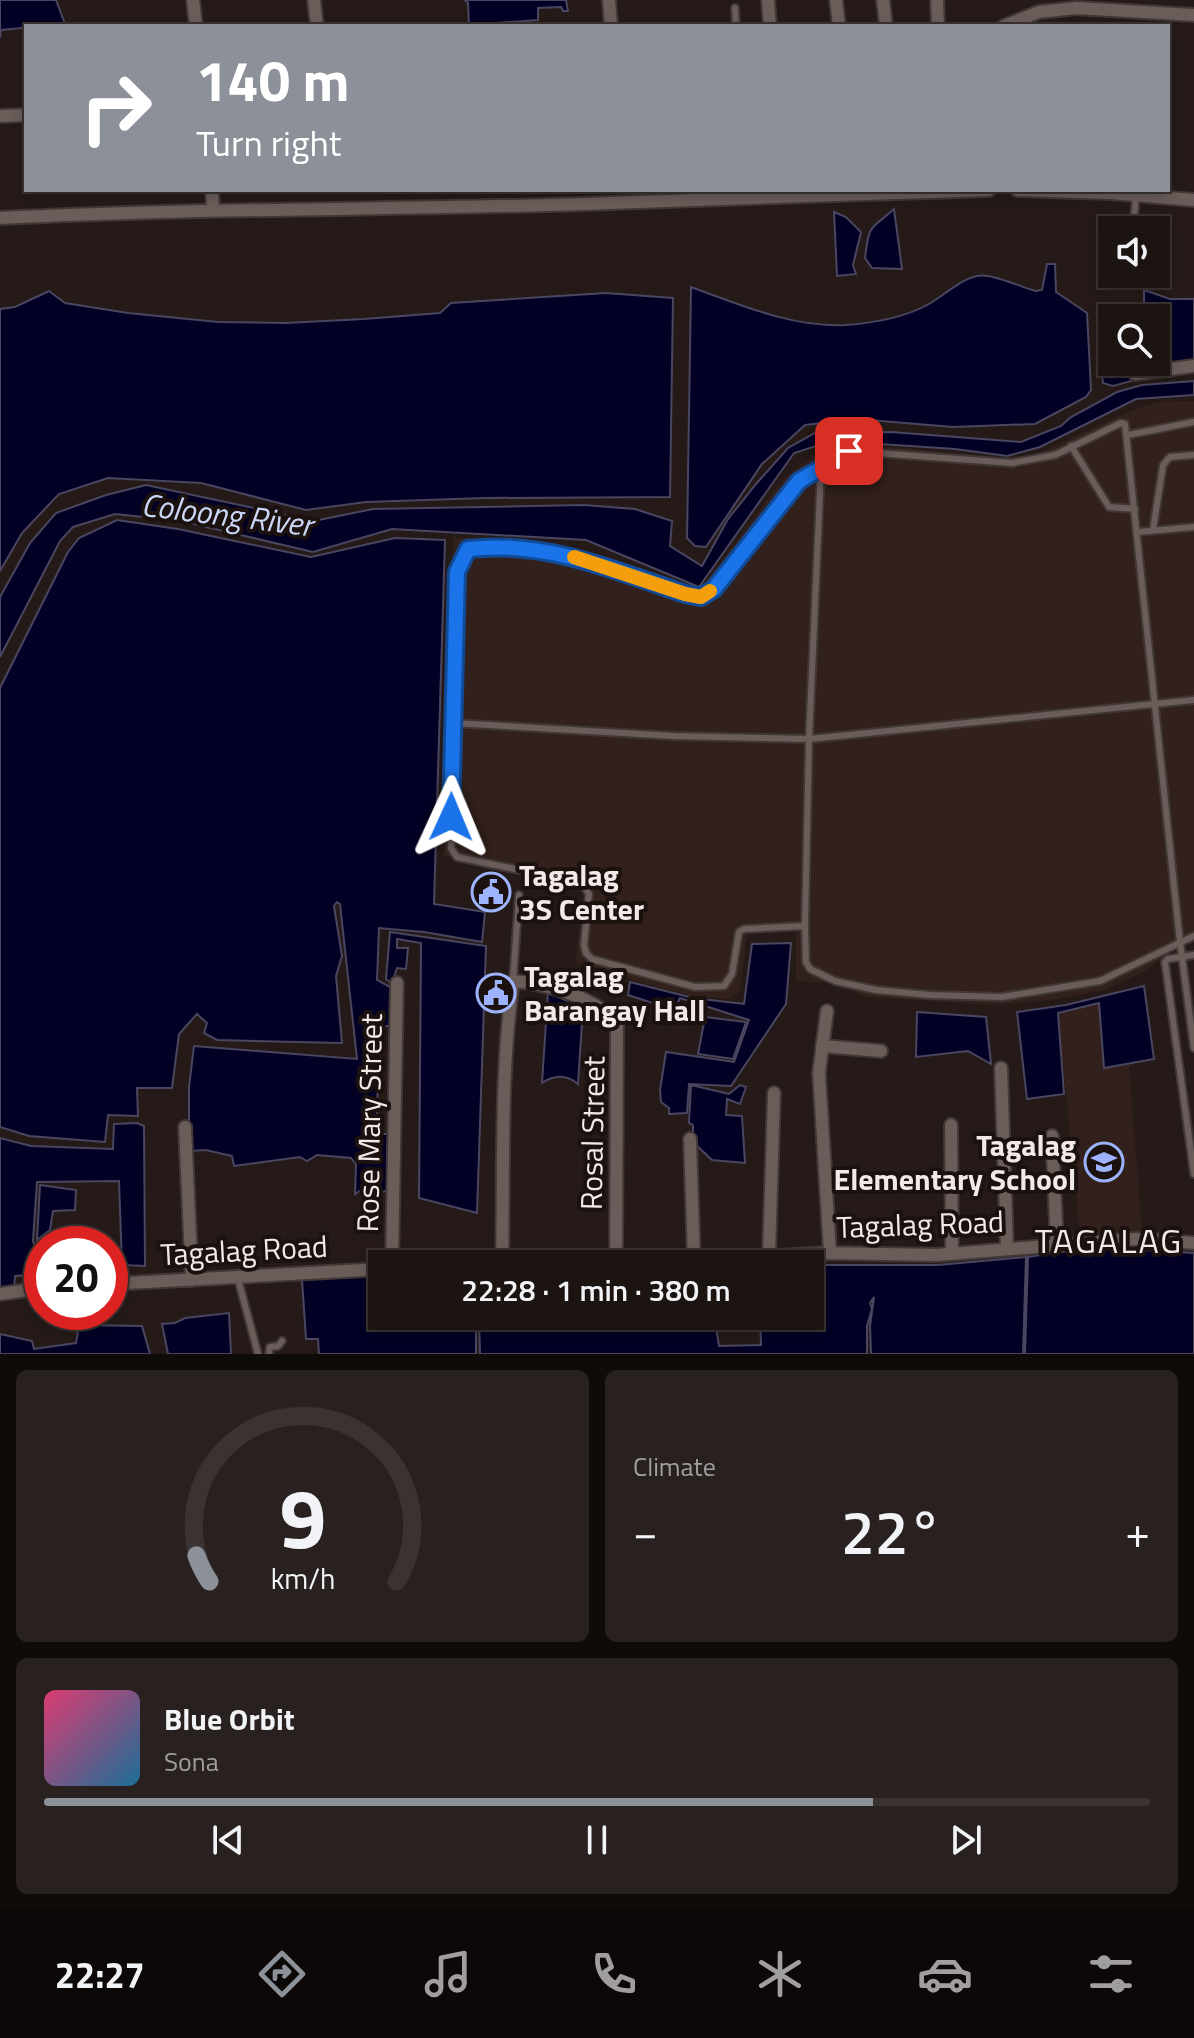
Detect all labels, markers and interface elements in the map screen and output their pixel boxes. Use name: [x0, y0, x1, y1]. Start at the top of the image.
text: 140 m: [196, 38, 349, 123]
icon: right: [64, 56, 168, 160]
text: Turn right: [196, 115, 341, 170]
map controls: [1098, 216, 1170, 376]
button: sound: [1098, 216, 1170, 288]
button: search: [1098, 304, 1170, 376]
pin: [815, 417, 883, 485]
icon: arrive: [827, 429, 871, 473]
water label: Coloong River: [139, 480, 319, 549]
position arrow: [409, 775, 493, 859]
place label: Tagalag 3S Center: [519, 852, 644, 932]
public building icon: Tagalag 3S Center: [470, 871, 512, 913]
place label: Tagalag Barangay Hall: [524, 953, 705, 1033]
public building icon: Tagalag Barangay Hall: [475, 972, 517, 1014]
street label: Rose Mary Street: [344, 1013, 394, 1233]
street label: Rosal Street: [568, 1055, 616, 1210]
place label: Tagalag Elementary School: [834, 1122, 1076, 1202]
school or university icon: Tagalag Elementary School: [1083, 1141, 1125, 1183]
street label: Tagalag Road: [835, 1198, 1005, 1250]
district label: TAGALAG: [1035, 1214, 1183, 1266]
street label: Tagalag Road: [159, 1223, 329, 1277]
speed limit sign: 20: [24, 1226, 128, 1330]
text: 22:28 · 1 min · 380 m: [461, 1267, 731, 1313]
text: Climate: [633, 1447, 716, 1486]
text: 9: [279, 1454, 326, 1580]
text: 22°: [841, 1486, 942, 1577]
text: −: [633, 1498, 658, 1565]
text: +: [1125, 1498, 1150, 1565]
text: km/h: [270, 1557, 335, 1600]
text: Blue Orbit: [164, 1696, 295, 1742]
text: Sona: [164, 1742, 219, 1781]
icon: previous: [206, 1818, 250, 1862]
icon: pause: [575, 1818, 619, 1862]
icon: next: [944, 1818, 988, 1862]
icon: directions: [254, 1946, 310, 2002]
icon: music: [420, 1946, 476, 2002]
icon: phone: [586, 1946, 642, 2002]
icon: climate: [752, 1946, 808, 2002]
icon: car: [917, 1946, 973, 2002]
icon: filters: [1083, 1946, 1139, 2002]
text: 22:27: [55, 1947, 145, 2002]

